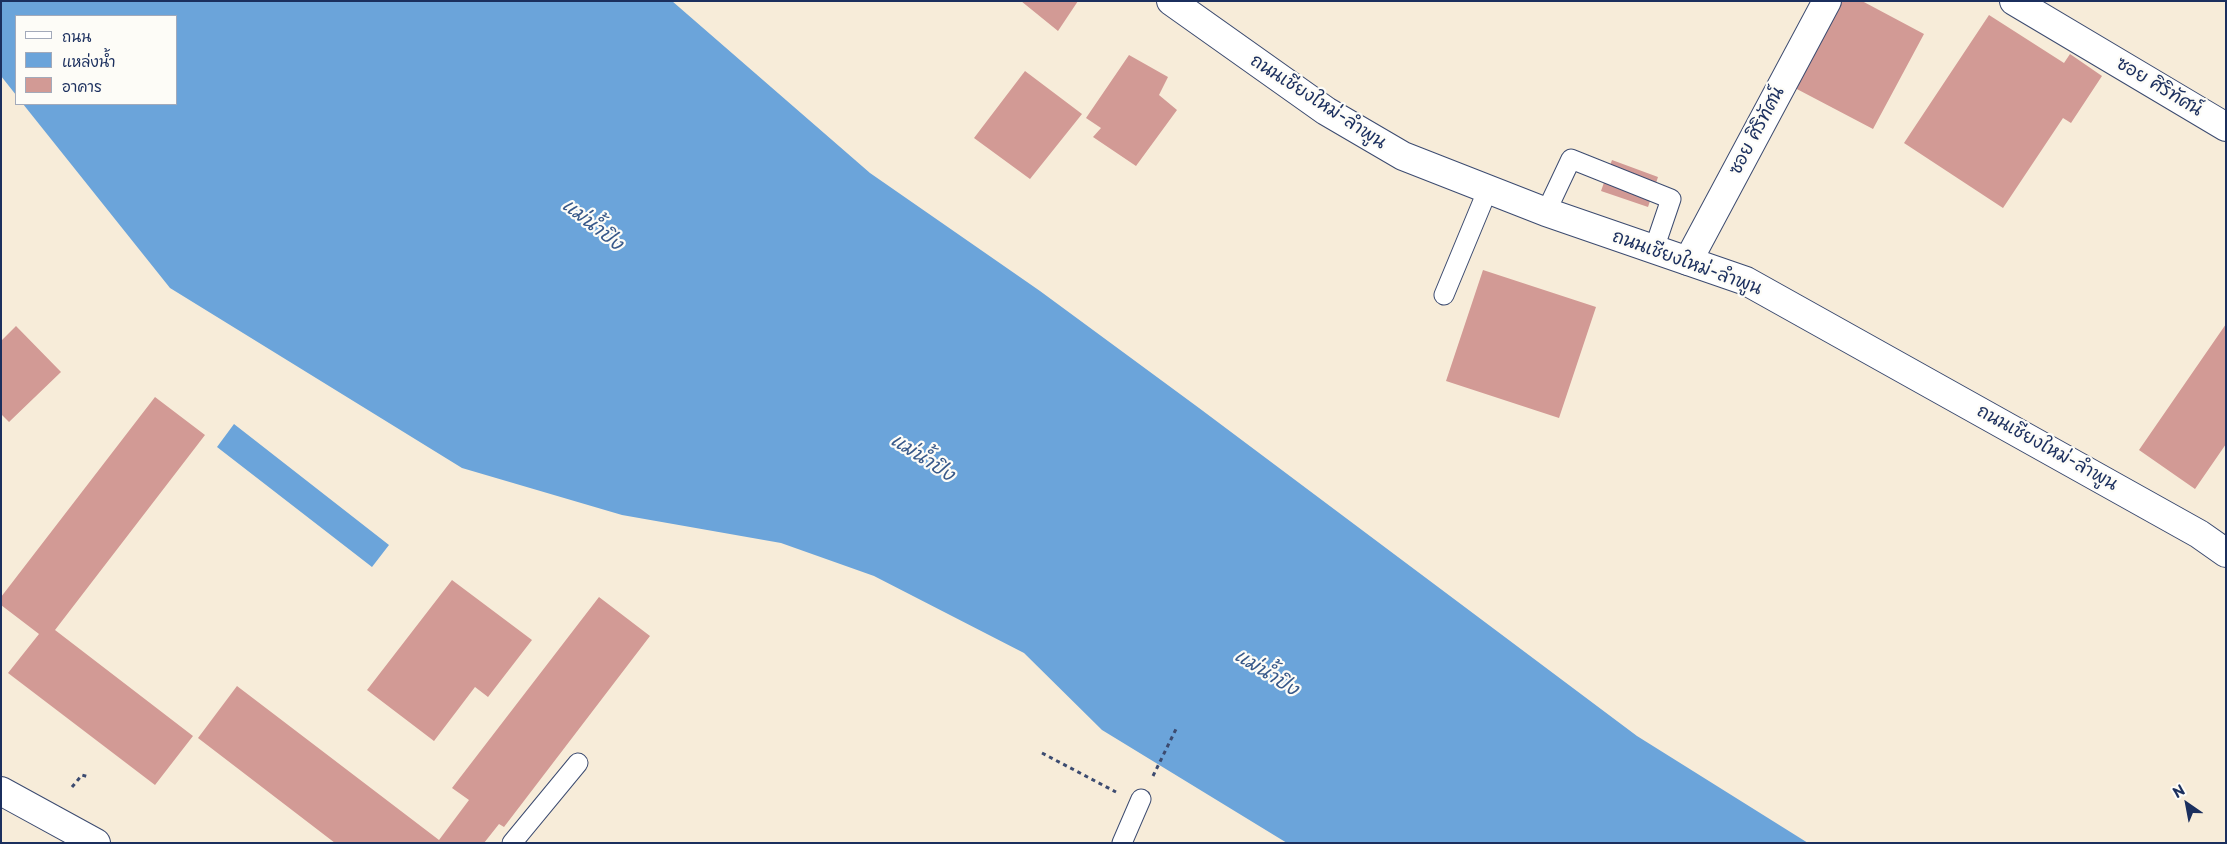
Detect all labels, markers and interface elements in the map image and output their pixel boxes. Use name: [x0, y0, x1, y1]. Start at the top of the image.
legend: [15, 15, 178, 105]
text: ถนน: [62, 24, 91, 47]
text: แหล่งน้ำ: [62, 49, 116, 72]
street label: ถนนเชียงใหม่-ลำพูน: [1246, 50, 1390, 154]
street label: ซอย ศิริทัศน์: [2112, 53, 2206, 121]
text: อาคาร: [62, 74, 102, 97]
street label: ซอย ศิริทัศน์: [1725, 83, 1789, 179]
water label: แม่น้ำปิง: [557, 194, 627, 256]
street label: ถนนเชียงใหม่-ลำพูน: [1609, 226, 1765, 300]
street label: ถนนเชียงใหม่-ลำพูน: [1973, 400, 2121, 496]
water label: แม่น้ำปิง: [886, 429, 958, 487]
water label: แม่น้ำปิง: [1230, 645, 1302, 701]
north arrow: [2162, 779, 2212, 829]
text: N: [2168, 779, 2189, 803]

